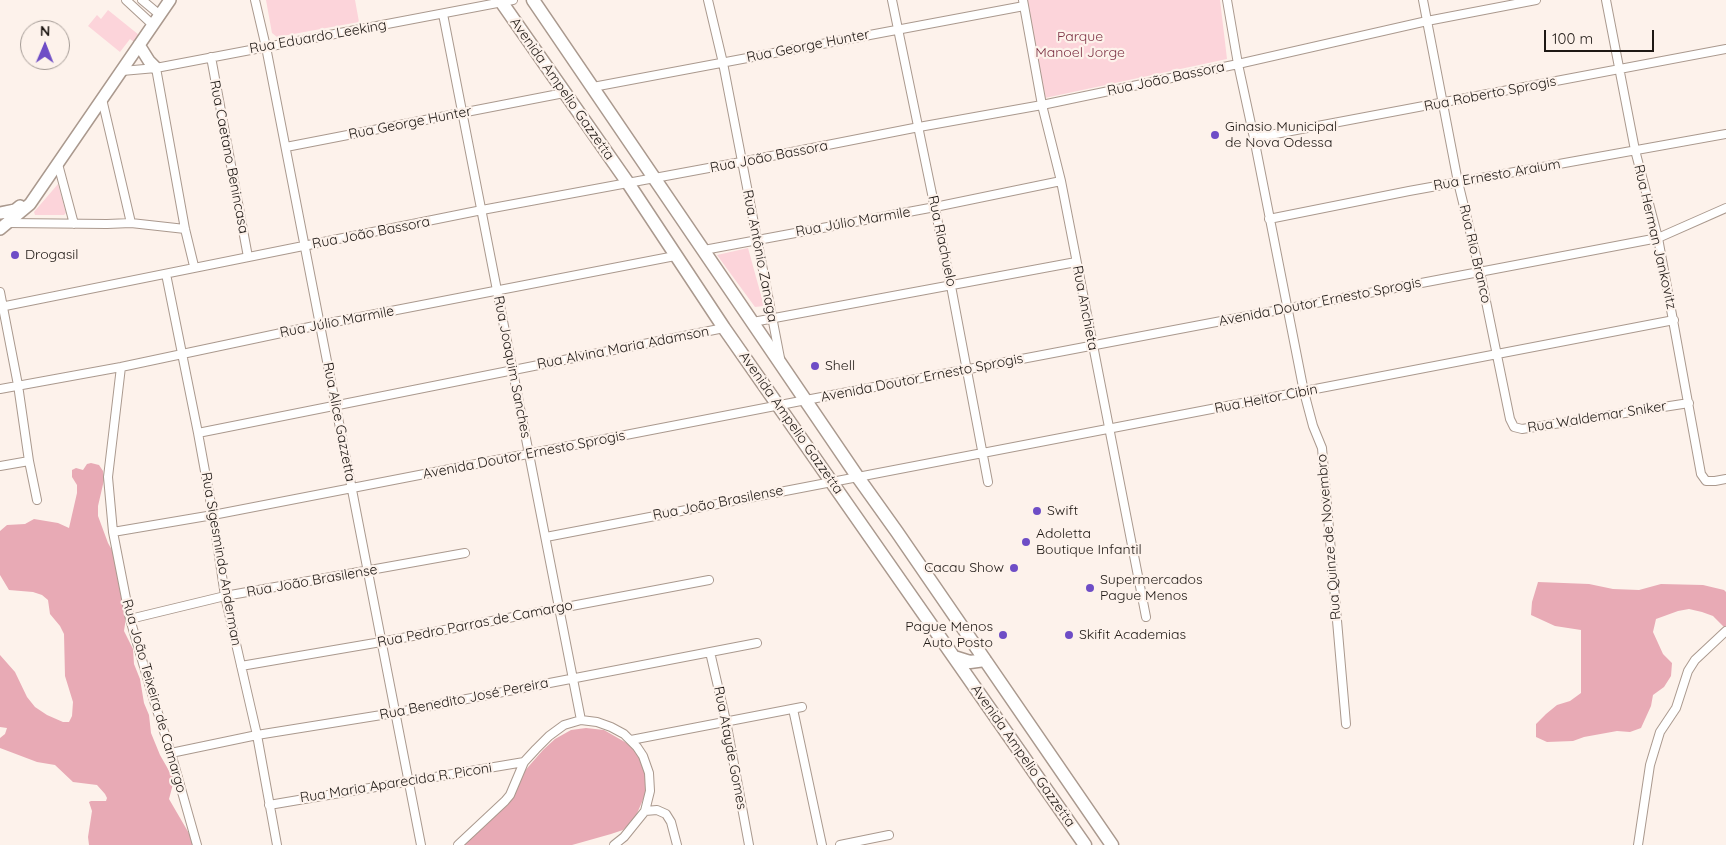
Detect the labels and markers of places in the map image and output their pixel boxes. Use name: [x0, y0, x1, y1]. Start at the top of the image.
place label: Ginasio Municipal de Nova Odessa: [1225, 119, 1337, 152]
marker: Ginasio Municipal de Nova Odessa: [1209, 129, 1221, 141]
place label: Drogasil: [25, 247, 79, 263]
marker: Drogasil: [9, 249, 21, 261]
place label: Shell: [825, 358, 855, 374]
marker: Shell: [809, 360, 821, 372]
place label: Swift: [1047, 503, 1078, 519]
marker: Swift: [1031, 505, 1043, 517]
place label: Adoletta Boutique Infantil: [1036, 526, 1142, 558]
marker: Adoletta Boutique Infantil: [1020, 536, 1032, 548]
place label: Cacau Show: [924, 560, 1004, 576]
marker: Cacau Show: [1008, 562, 1020, 574]
place label: Supermercados Pague Menos: [1100, 572, 1203, 604]
marker: Supermercados Pague Menos: [1084, 582, 1096, 594]
place label: Pague Menos Auto Posto: [905, 619, 993, 652]
place label: Skifit Academias: [1079, 627, 1186, 643]
marker: Pague Menos Auto Posto: [997, 629, 1009, 641]
marker: Skifit Academias: [1063, 629, 1075, 641]

